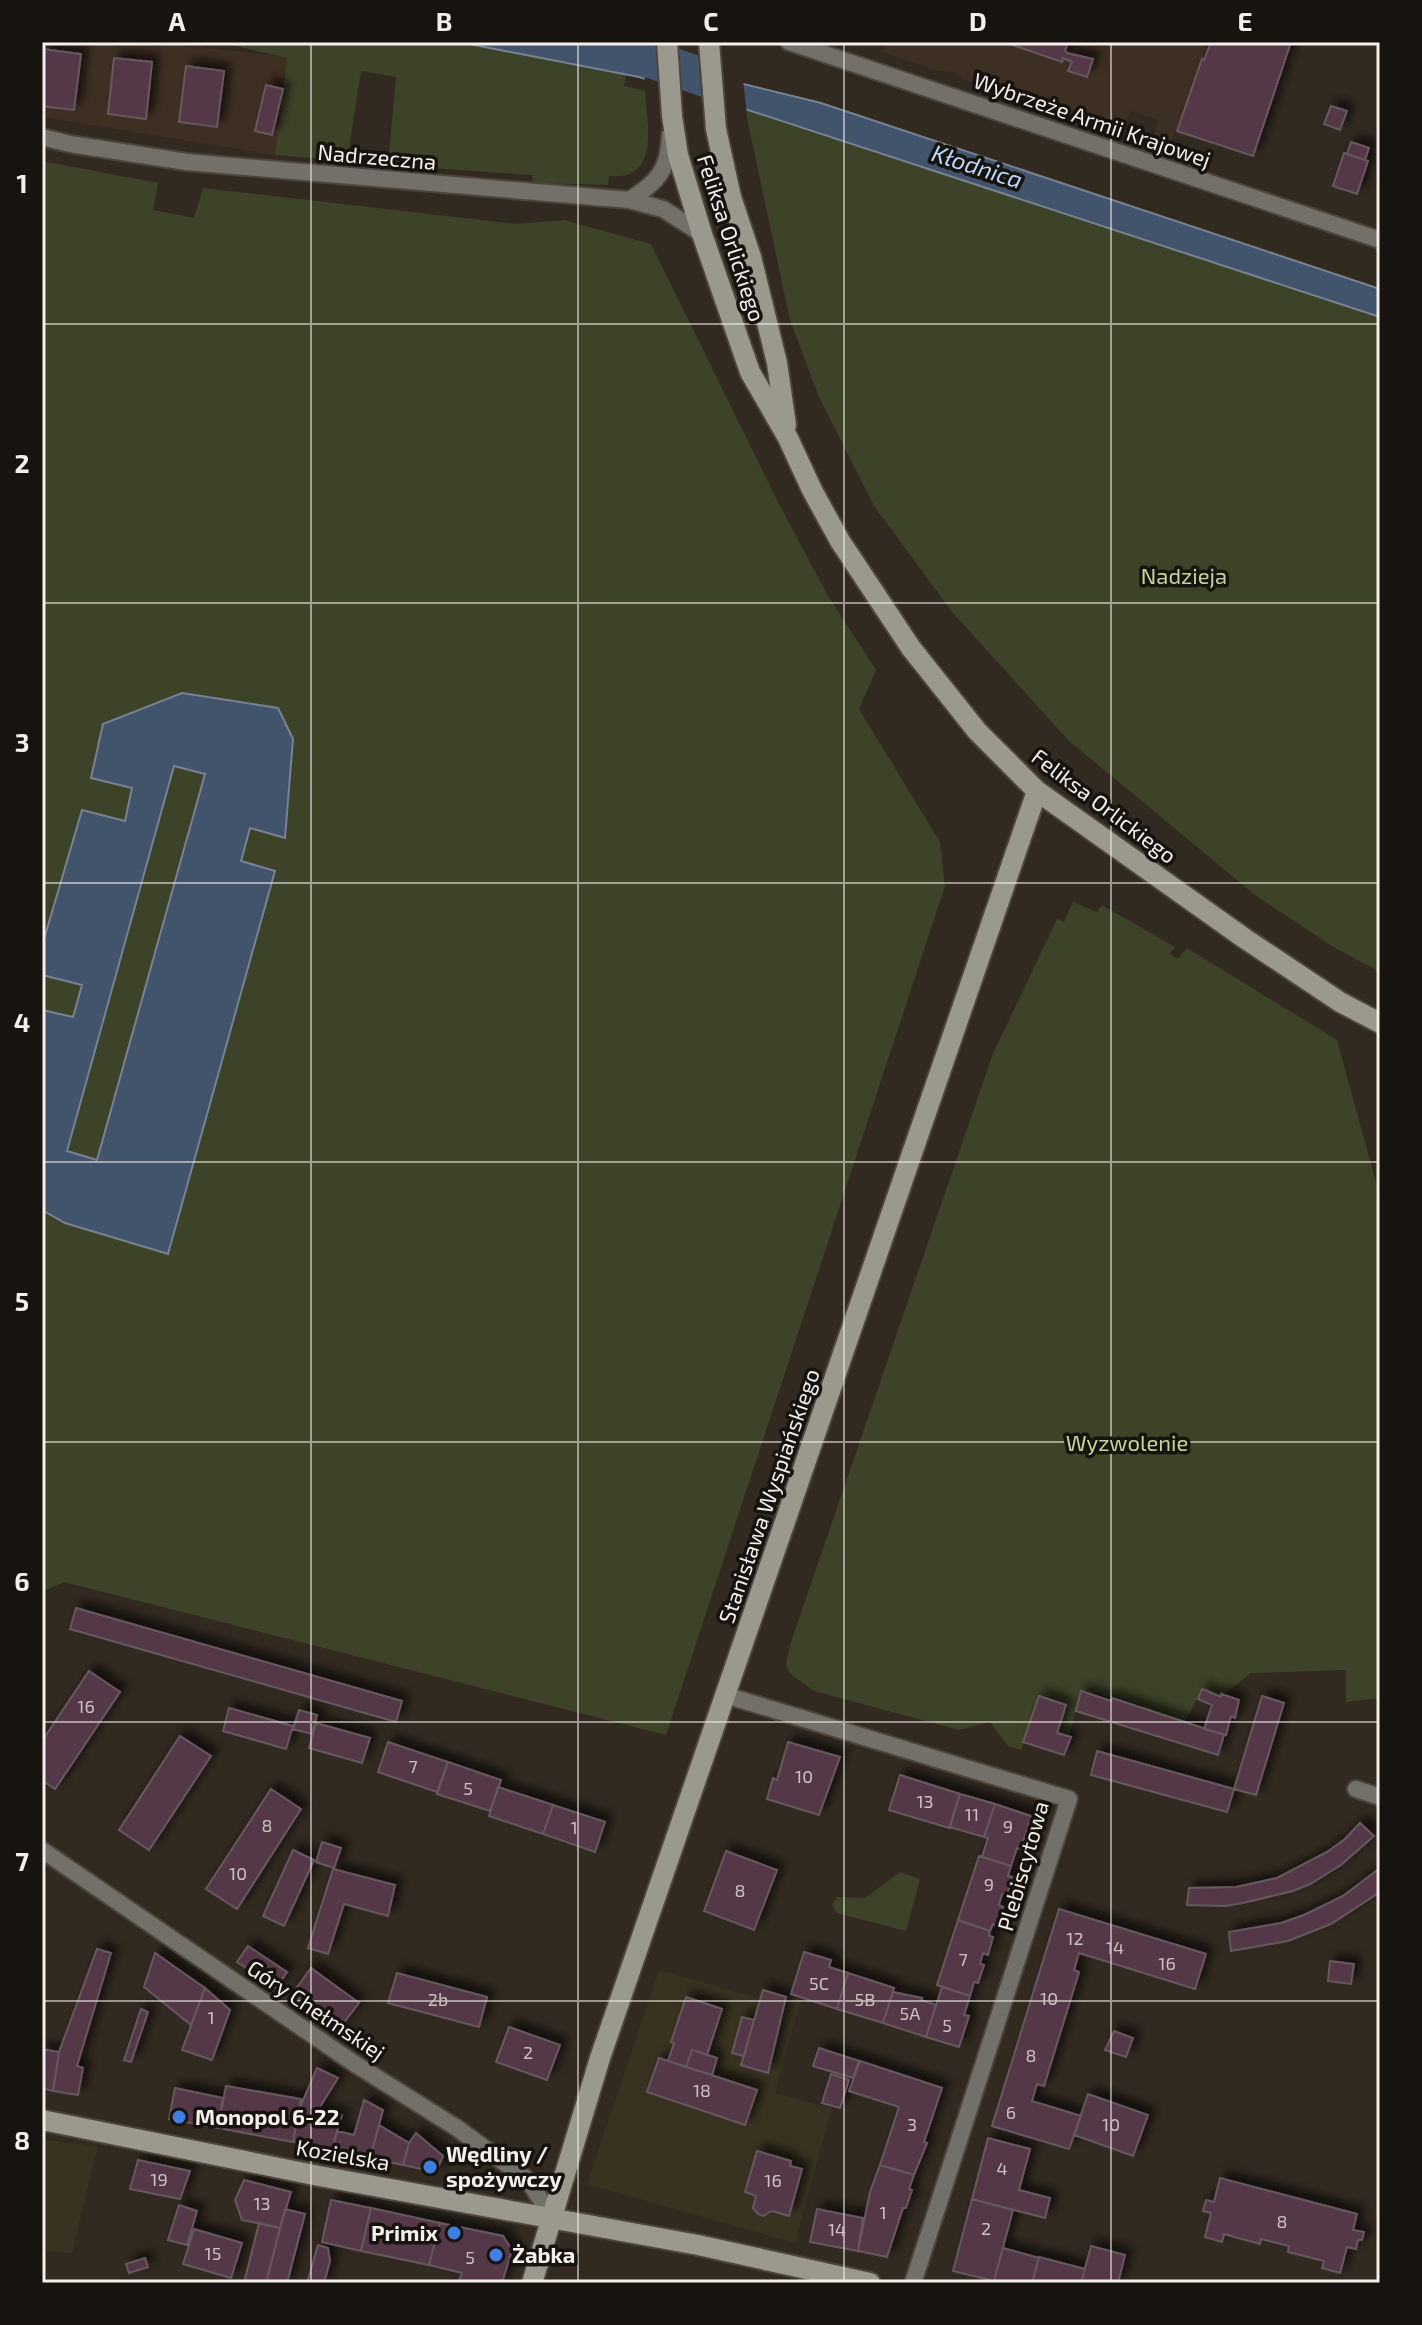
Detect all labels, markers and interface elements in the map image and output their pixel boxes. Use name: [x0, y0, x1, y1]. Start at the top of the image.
text: A: [169, 5, 186, 36]
text: B: [436, 5, 452, 36]
text: C: [703, 5, 719, 36]
text: D: [969, 5, 987, 36]
text: E: [1237, 5, 1253, 36]
street label: Wybrzeże Armii Krajowej: [970, 66, 1214, 173]
water label: Kłodnica: [928, 137, 1026, 194]
street label: Nadrzeczna: [317, 138, 437, 174]
street label: Feliksa Orlickiego: [693, 151, 771, 324]
text: 1: [16, 167, 28, 198]
text: 2: [14, 447, 30, 478]
park label: Nadzieja: [1141, 562, 1227, 589]
text: 3: [15, 726, 29, 757]
street label: Feliksa Orlickiego: [1027, 742, 1182, 868]
text: 4: [14, 1006, 30, 1037]
text: 5: [15, 1285, 29, 1316]
street label: Stanisława Wyspiańskiego: [712, 1365, 824, 1626]
park label: Wyzwolenie: [1066, 1429, 1188, 1455]
text: 6: [14, 1565, 30, 1596]
house number: 16: [77, 1695, 95, 1717]
house number: 7: [408, 1755, 418, 1777]
house number: 10: [795, 1765, 813, 1787]
house number: 5: [463, 1777, 473, 1799]
house number: 13: [916, 1790, 934, 1812]
street label: Plebiscytowa: [991, 1798, 1053, 1934]
house number: 11: [965, 1803, 979, 1825]
house number: 8: [262, 1814, 272, 1836]
house number: 9: [1003, 1815, 1013, 1837]
house number: 1: [570, 1816, 578, 1838]
text: 7: [15, 1845, 29, 1876]
house number: 10: [229, 1862, 247, 1884]
house number: 9: [984, 1873, 994, 1895]
house number: 8: [735, 1879, 745, 1901]
house number: 12: [1066, 1927, 1084, 1949]
house number: 14: [1106, 1936, 1124, 1958]
house number: 7: [958, 1948, 968, 1970]
house number: 16: [1158, 1952, 1176, 1974]
street label: Góry Chełmskiej: [242, 1954, 390, 2066]
house number: 5C: [809, 1972, 829, 1994]
house number: 10: [1040, 1987, 1058, 2009]
house number: 2b: [428, 1988, 448, 2010]
house number: 5B: [855, 1988, 875, 2010]
house number: 5A: [900, 2002, 921, 2024]
house number: 1: [207, 2006, 215, 2028]
house number: 5: [942, 2014, 952, 2036]
house number: 2: [523, 2041, 533, 2063]
house number: 8: [1026, 2044, 1036, 2066]
house number: 18: [693, 2079, 711, 2101]
house number: 6: [1006, 2101, 1016, 2123]
place label: Monopol 6-22: [195, 2103, 340, 2129]
marker: Monopol 6-22: [170, 2108, 188, 2126]
house number: 3: [907, 2113, 917, 2135]
house number: 10: [1102, 2113, 1120, 2135]
text: 8: [14, 2124, 30, 2155]
street label: Kozielska: [294, 2133, 392, 2175]
place label: Wędliny / spożywczy: [446, 2140, 562, 2192]
house number: 4: [996, 2157, 1008, 2179]
marker: Wędliny / spożywczy: [421, 2158, 439, 2176]
house number: 19: [150, 2168, 168, 2190]
house number: 16: [764, 2169, 782, 2191]
house number: 13: [253, 2192, 271, 2214]
house number: 1: [879, 2201, 887, 2223]
house number: 8: [1277, 2210, 1287, 2232]
house number: 2: [981, 2217, 991, 2239]
house number: 14: [828, 2218, 846, 2240]
place label: Primix: [371, 2219, 439, 2245]
marker: Primix: [445, 2224, 463, 2242]
place label: Żabka: [512, 2241, 575, 2267]
house number: 15: [205, 2242, 221, 2264]
house number: 5: [465, 2246, 475, 2268]
marker: Żabka: [487, 2246, 505, 2264]

